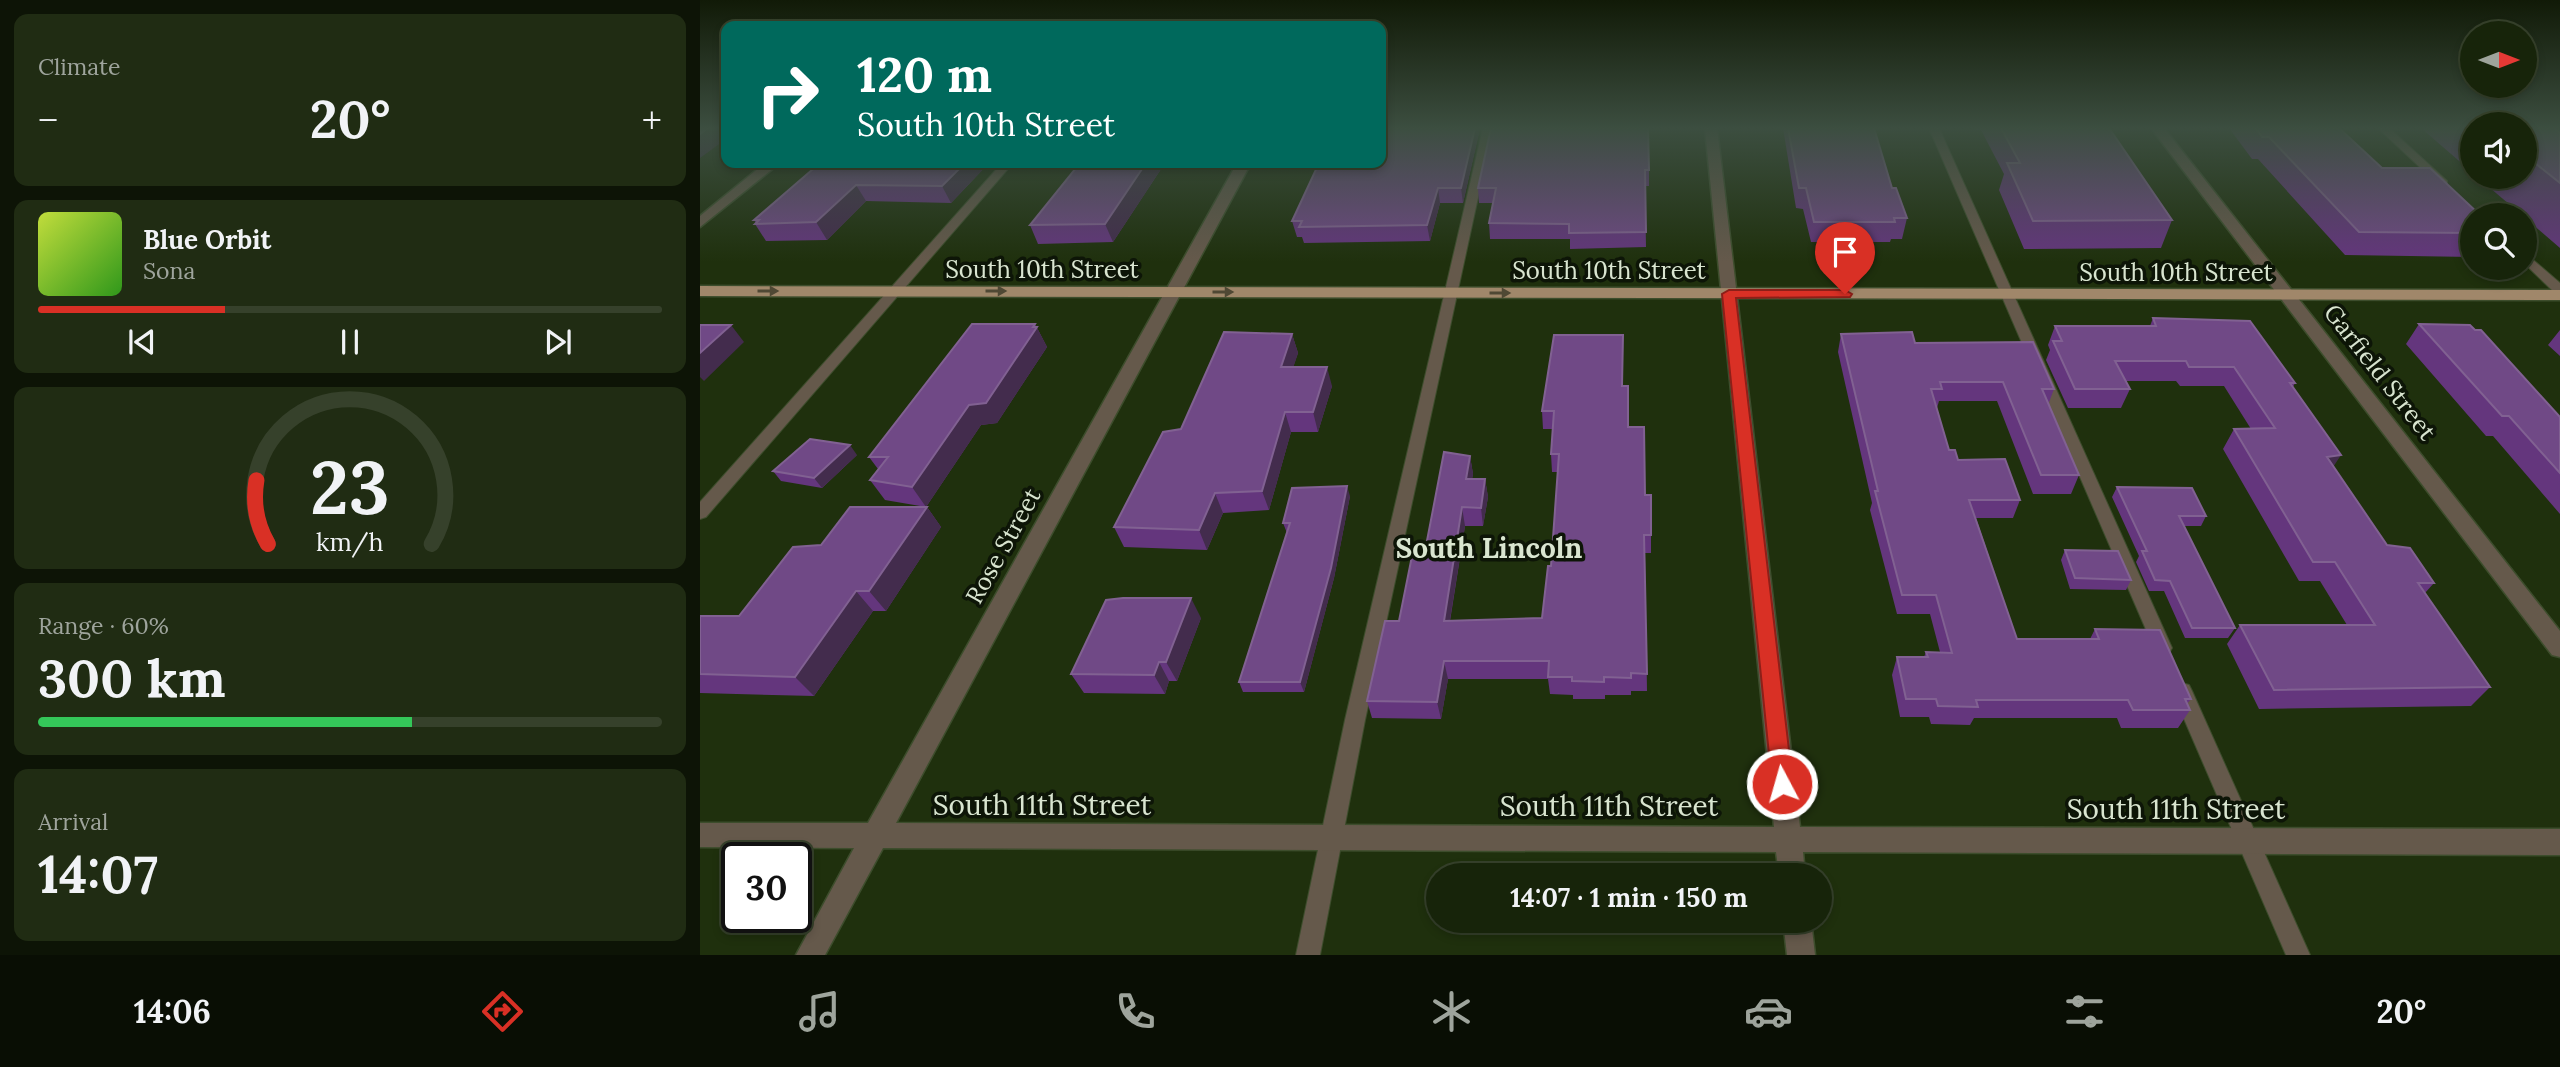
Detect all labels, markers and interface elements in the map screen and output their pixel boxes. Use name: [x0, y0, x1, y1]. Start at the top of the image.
north arrow: [2460, 21, 2538, 98]
map controls: [2460, 21, 2537, 280]
text: 120 m: [857, 43, 992, 105]
icon: right: [742, 49, 833, 140]
text: Climate: [38, 52, 120, 81]
text: 20°: [310, 86, 390, 152]
text: −: [38, 96, 58, 144]
text: +: [642, 96, 662, 144]
text: South 10th Street: [857, 104, 1115, 145]
button: sound: [2460, 112, 2537, 189]
button: search: [2460, 203, 2537, 280]
pin: [1815, 222, 1875, 294]
text: Blue Orbit: [143, 223, 271, 256]
icon: arrive: [1826, 233, 1864, 271]
street label: South 10th Street: [945, 254, 1140, 285]
street label: South 10th Street: [1512, 255, 1707, 286]
text: Sona: [143, 256, 195, 285]
street label: South 10th Street: [2079, 257, 2274, 288]
one-way arrow: [757, 285, 779, 297]
one-way arrow: [985, 285, 1007, 297]
one-way arrow: [1212, 286, 1234, 298]
one-way arrow: [1489, 287, 1511, 299]
street label: Garfield Street: [2317, 298, 2443, 447]
icon: previous: [123, 323, 161, 361]
icon: pause: [331, 323, 369, 361]
icon: next: [539, 323, 577, 361]
text: 23: [310, 441, 390, 534]
street label: Rose Street: [959, 482, 1048, 609]
text: km/h: [316, 525, 384, 557]
district label: South Lincoln: [1396, 530, 1583, 566]
text: Range · 60%: [38, 611, 169, 640]
text: 300 km: [38, 645, 226, 711]
position arrow: [1745, 747, 1819, 821]
street label: South 11th Street: [933, 787, 1152, 823]
street label: South 11th Street: [1500, 788, 1719, 824]
street label: South 11th Street: [2067, 791, 2286, 827]
text: Arrival: [38, 807, 108, 836]
text: 14:07: [38, 841, 158, 907]
speed limit sign: 30: [721, 842, 812, 933]
text: 14:07 · 1 min · 150 m: [1510, 881, 1748, 914]
icon: directions: [478, 987, 527, 1036]
icon: music: [795, 987, 844, 1036]
icon: phone: [1111, 987, 1160, 1036]
icon: climate: [1427, 987, 1476, 1036]
icon: car: [1744, 987, 1793, 1036]
icon: filters: [2060, 987, 2109, 1036]
text: 14:06: [134, 991, 211, 1032]
text: 20°: [2377, 991, 2426, 1032]

